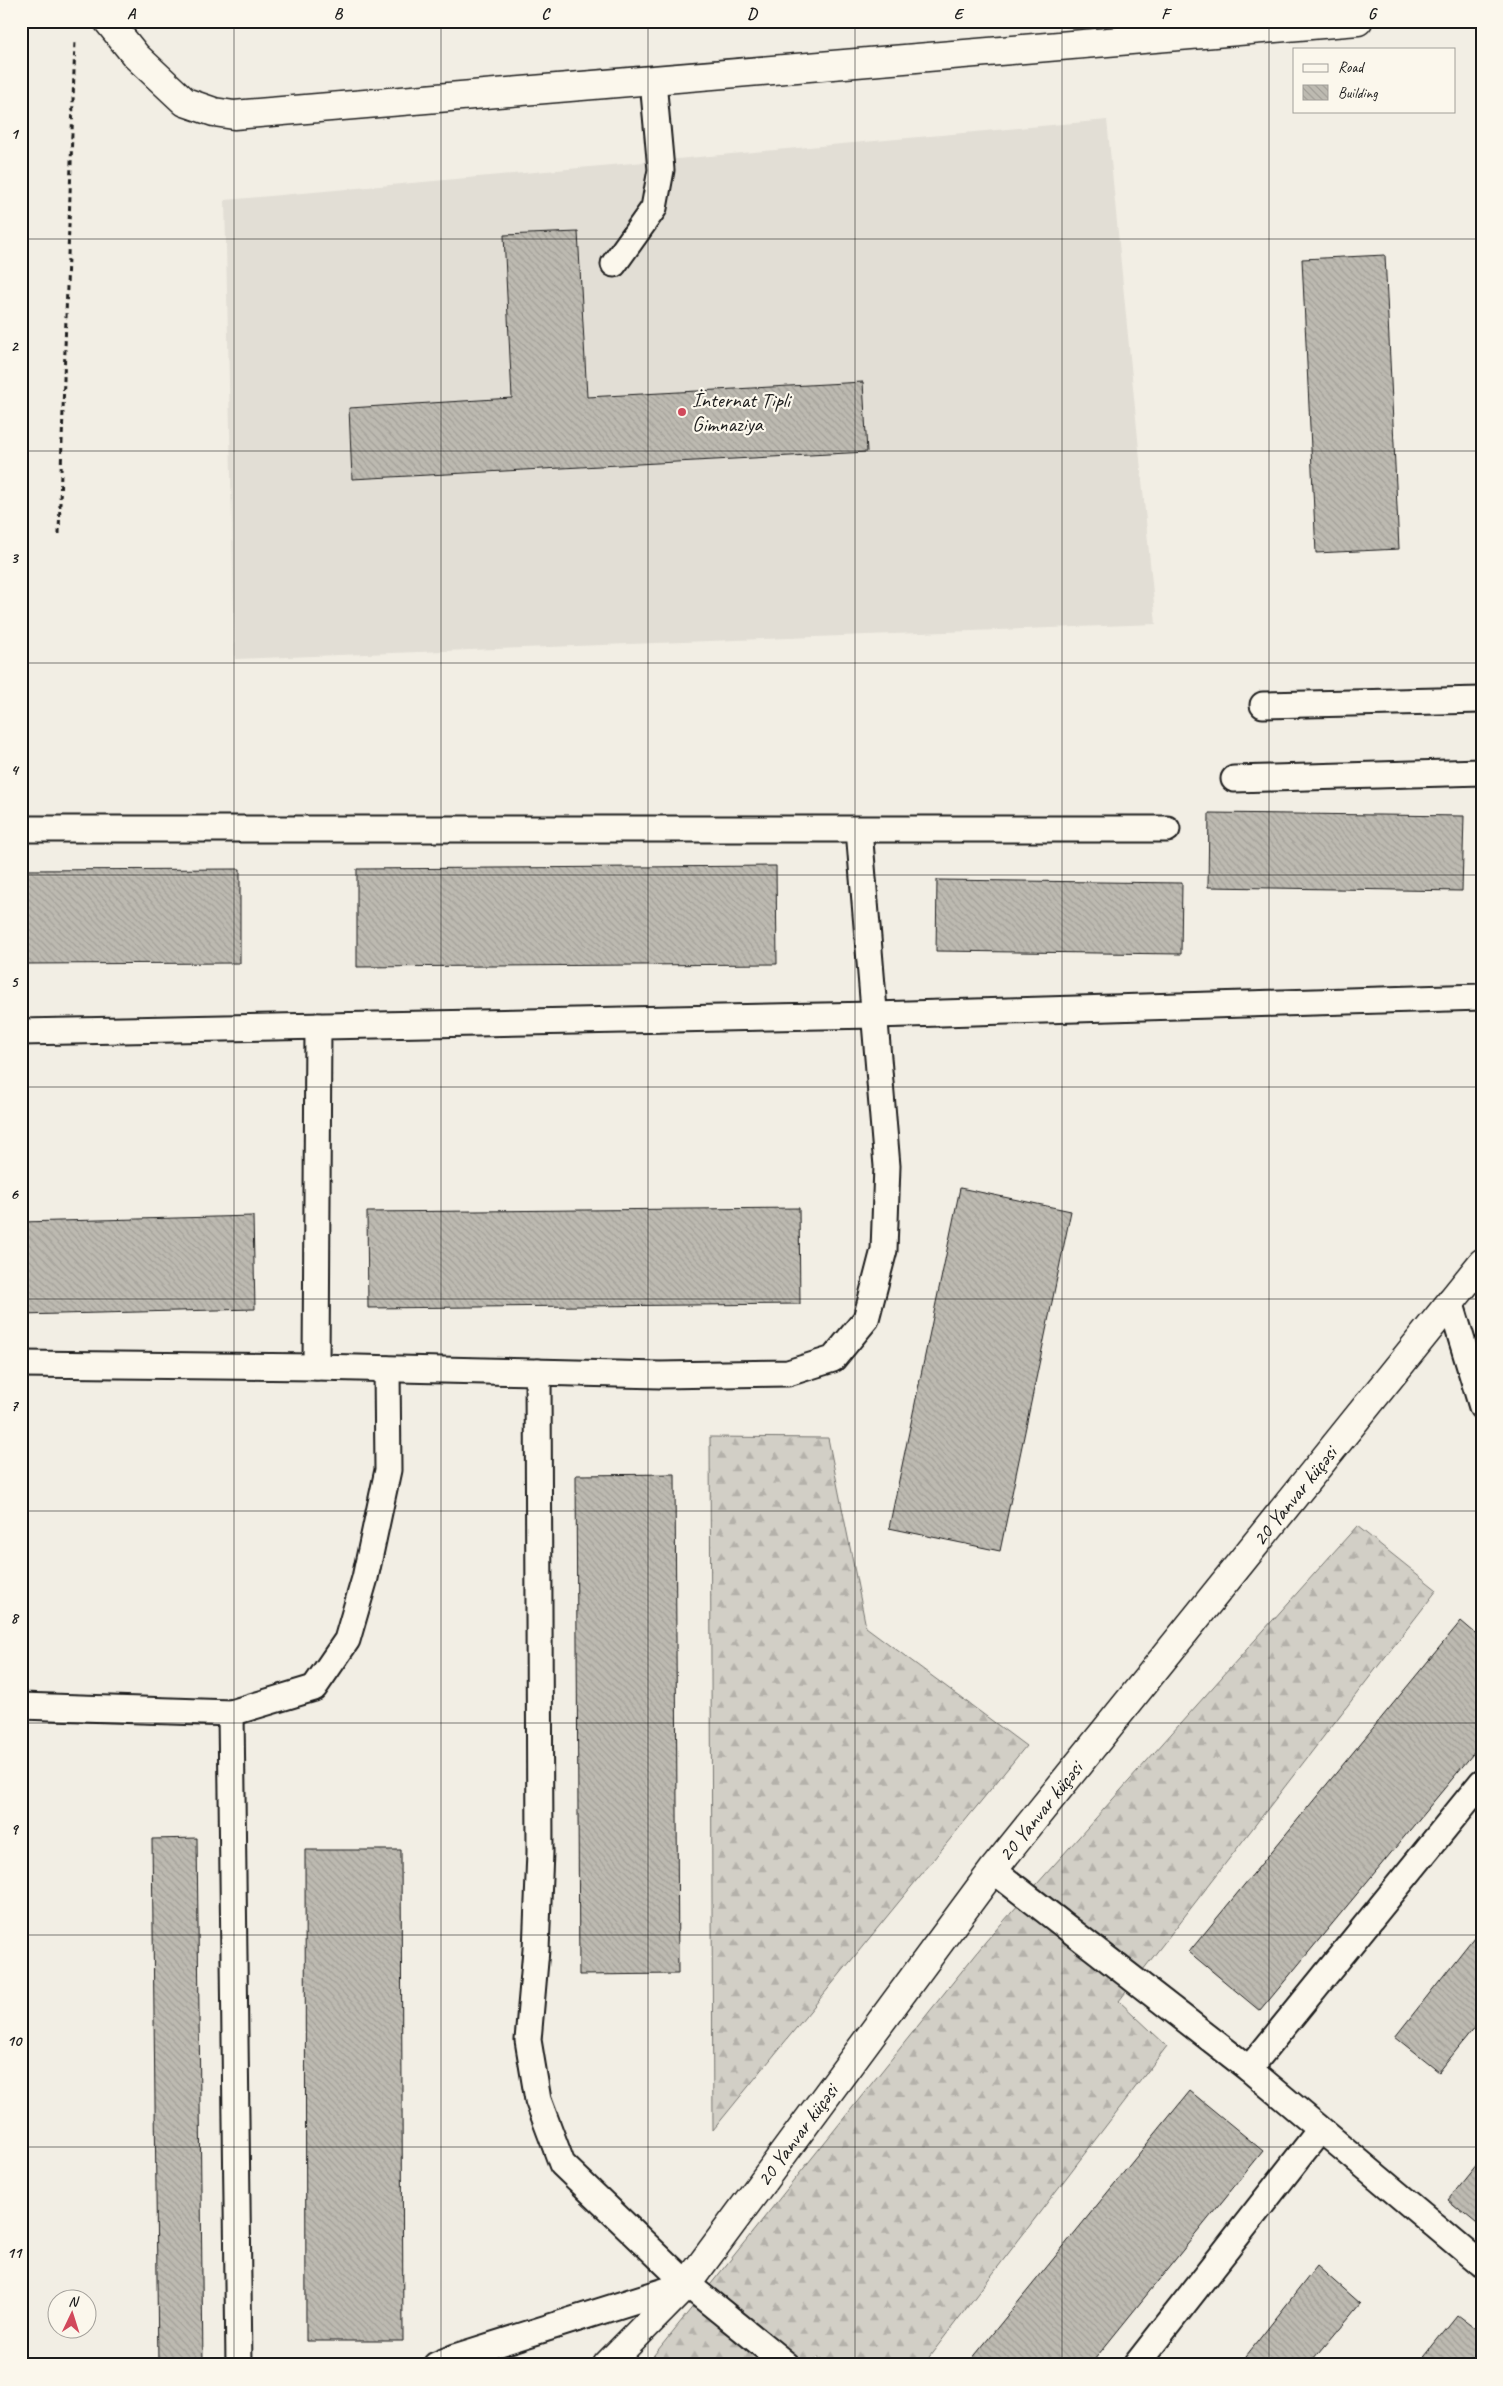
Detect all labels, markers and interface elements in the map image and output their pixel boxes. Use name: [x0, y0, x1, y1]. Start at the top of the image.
text: A: [127, 4, 137, 24]
text: B: [334, 4, 344, 24]
text: C: [541, 4, 551, 24]
text: D: [747, 4, 758, 24]
text: E: [954, 4, 965, 24]
text: F: [1161, 4, 1172, 24]
text: G: [1368, 4, 1378, 24]
legend: [1293, 48, 1456, 112]
text: Road: [1338, 58, 1365, 77]
text: Building: [1338, 84, 1378, 103]
text: 1: [10, 124, 19, 144]
text: 2: [10, 336, 19, 356]
place label: İnternat Tipli Gimnaziya: [692, 387, 793, 437]
marker: İnternat Tipli Gimnaziya: [676, 406, 688, 418]
text: 3: [10, 548, 19, 568]
text: 4: [10, 760, 19, 780]
text: 5: [11, 972, 20, 992]
text: 6: [10, 1184, 19, 1204]
text: 7: [10, 1396, 19, 1416]
street label: 20 Yanvar küçəsi: [1246, 1438, 1344, 1551]
text: 8: [10, 1608, 19, 1628]
street label: 20 Yanvar küçəsi: [992, 1754, 1090, 1866]
text: 9: [10, 1819, 19, 1839]
text: 10: [7, 2031, 23, 2051]
street label: 20 Yanvar küçəsi: [751, 2076, 845, 2191]
text: 11: [7, 2243, 23, 2263]
north arrow: [48, 2288, 98, 2338]
text: N: [68, 2293, 80, 2310]

